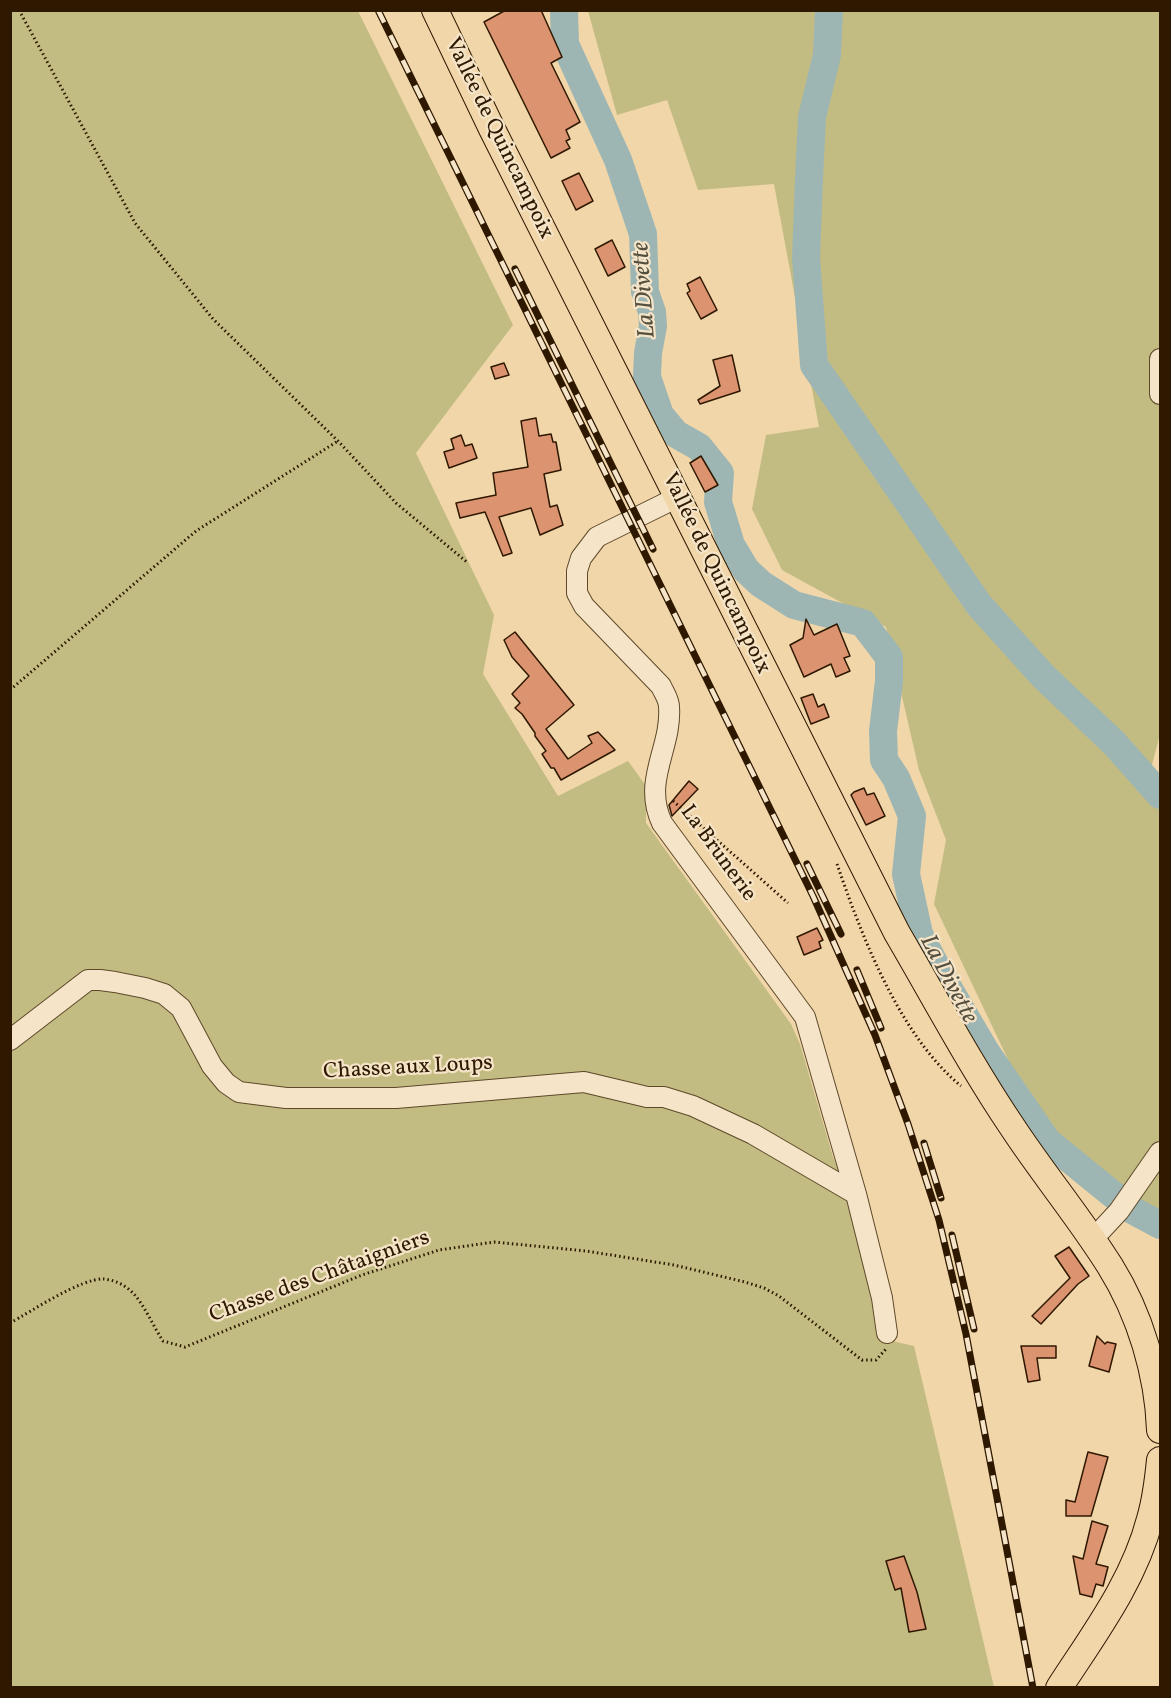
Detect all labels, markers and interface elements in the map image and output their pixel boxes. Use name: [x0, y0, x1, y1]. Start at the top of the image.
street label: Vallée de Quincampoix: [438, 34, 558, 244]
water label: La Divette: [628, 241, 664, 339]
street label: Vallée de Quincampoix: [655, 469, 775, 679]
street label: La Brunerie: [673, 801, 761, 907]
water label: La Divette: [912, 931, 982, 1029]
street label: Chasse aux Loups: [323, 1051, 493, 1087]
street label: Chasse des Châtaigniers: [206, 1226, 434, 1330]

